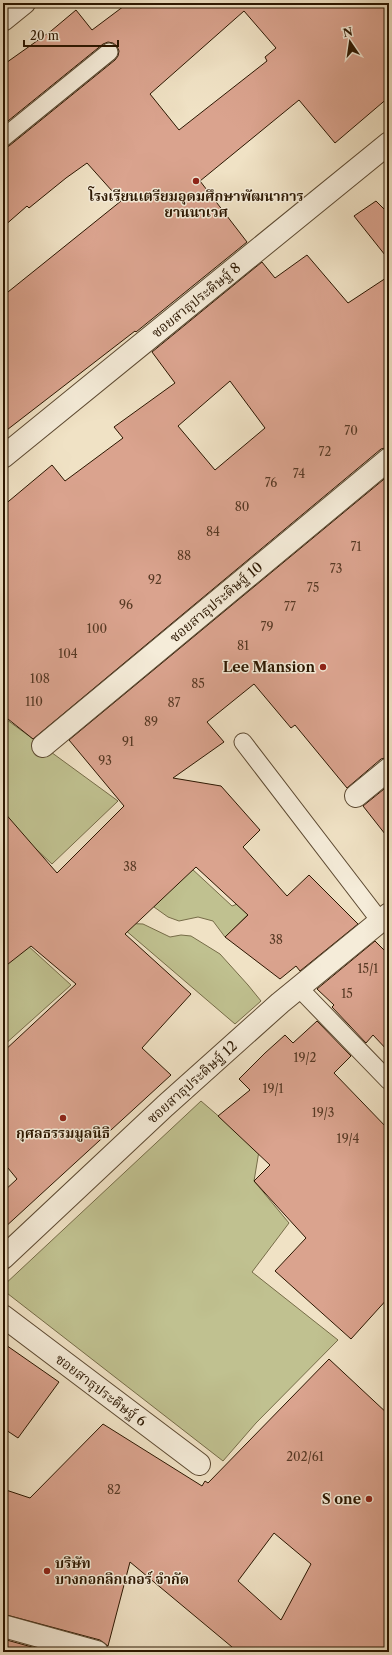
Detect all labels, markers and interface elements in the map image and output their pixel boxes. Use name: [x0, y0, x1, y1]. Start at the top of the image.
scale bar: [24, 22, 118, 48]
north arrow: [330, 22, 370, 62]
text: N: [342, 24, 354, 40]
text: 20 m: [30, 28, 59, 43]
marker: โรงเรียนเตรียมอุดมศึกษาพัฒนาการ ยานนาเวศ: [191, 176, 201, 186]
place label: โรงเรียนเตรียมอุดมศึกษาพัฒนาการ ยานนาเวศ: [87, 186, 304, 221]
street label: ซอยสาธุประดิษฐ์ 8: [148, 258, 244, 342]
house number: 70: [344, 423, 358, 438]
house number: 72: [319, 444, 332, 459]
house number: 74: [293, 466, 305, 481]
house number: 76: [265, 475, 277, 490]
house number: 80: [235, 499, 249, 514]
house number: 84: [206, 524, 220, 539]
house number: 71: [351, 539, 361, 554]
house number: 88: [177, 548, 191, 563]
street label: ซอยสาธุประดิษฐ์ 10: [166, 558, 266, 646]
house number: 73: [330, 561, 342, 576]
house number: 92: [148, 572, 162, 587]
house number: 75: [307, 580, 319, 595]
house number: 96: [119, 597, 133, 612]
house number: 77: [284, 599, 296, 614]
house number: 79: [261, 619, 273, 634]
house number: 100: [87, 621, 107, 636]
house number: 81: [237, 638, 249, 653]
house number: 104: [58, 646, 78, 661]
place label: Lee Mansion: [223, 658, 315, 676]
marker: Lee Mansion: [318, 662, 328, 672]
house number: 108: [30, 671, 50, 686]
house number: 85: [191, 676, 205, 691]
house number: 110: [25, 694, 43, 709]
house number: 87: [167, 695, 181, 710]
house number: 89: [144, 714, 158, 729]
house number: 91: [122, 734, 134, 749]
house number: 93: [98, 753, 112, 768]
house number: 38: [123, 859, 137, 874]
house number: 38: [269, 932, 283, 947]
house number: 15/1: [358, 961, 378, 976]
house number: 15: [341, 986, 353, 1001]
street label: ซอยสาธุประดิษฐ์ 12: [143, 1037, 241, 1127]
house number: 19/2: [294, 1050, 317, 1065]
house number: 19/1: [262, 1081, 284, 1096]
house number: 19/3: [312, 1105, 334, 1120]
marker: กุศลธรรมมูลนิธิ: [58, 1113, 68, 1123]
place label: กุศลธรรมมูลนิธิ: [16, 1124, 110, 1142]
house number: 19/4: [337, 1131, 359, 1146]
street label: ซอยสาธุประดิษฐ์ 6: [52, 1350, 150, 1430]
house number: 202/61: [286, 1449, 324, 1464]
house number: 82: [107, 1482, 121, 1497]
place label: S one: [322, 1490, 361, 1508]
marker: S one: [364, 1494, 374, 1504]
place label: บริษัท บางกอกลิกเกอร์ จำกัด: [55, 1554, 189, 1588]
marker: บริษัท บางกอกลิกเกอร์ จำกัด: [42, 1566, 52, 1576]

